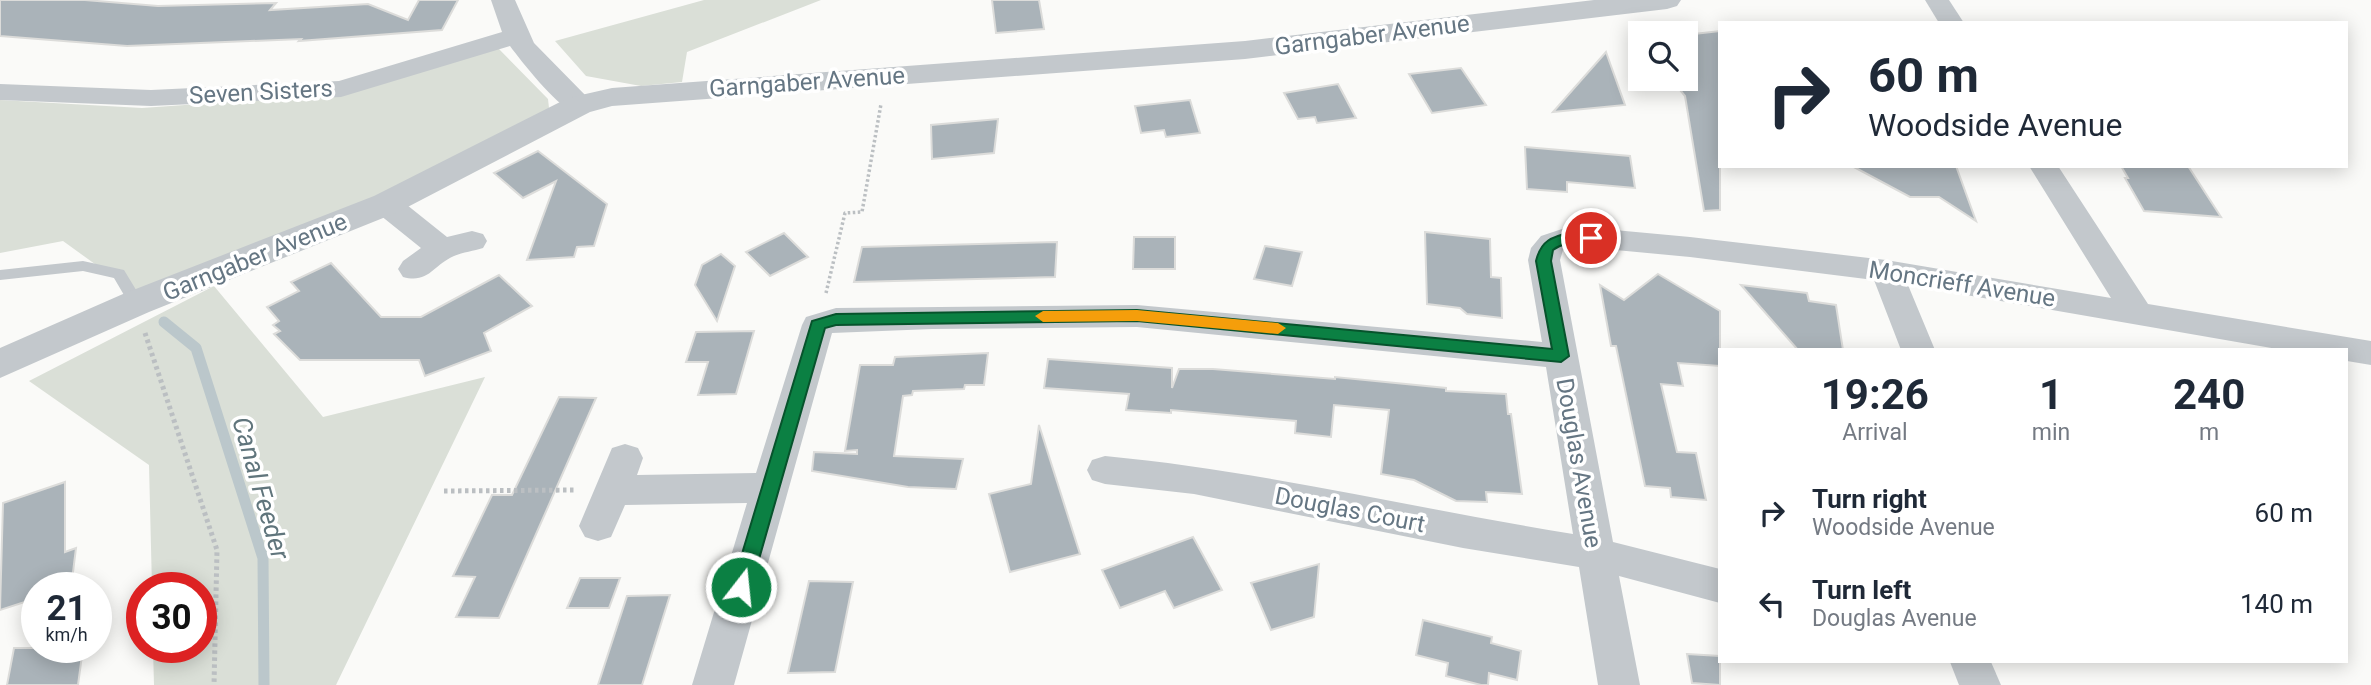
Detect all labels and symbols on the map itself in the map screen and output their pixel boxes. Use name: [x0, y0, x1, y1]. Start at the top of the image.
street label: Garngaber Avenue: [1273, 9, 1471, 61]
street label: Garngaber Avenue: [708, 61, 906, 103]
street label: Seven Sisters: [188, 74, 334, 110]
street label: Garngaber Avenue: [159, 207, 351, 307]
pin: [1561, 208, 1621, 268]
street label: Moncrieff Avenue: [1867, 255, 2057, 313]
street label: Douglas Avenue: [1550, 376, 1608, 550]
water label: Canal Feeder: [226, 413, 296, 564]
street label: Douglas Court: [1272, 482, 1428, 538]
position arrow: [704, 550, 778, 624]
speed limit sign: 30: [126, 572, 217, 663]

